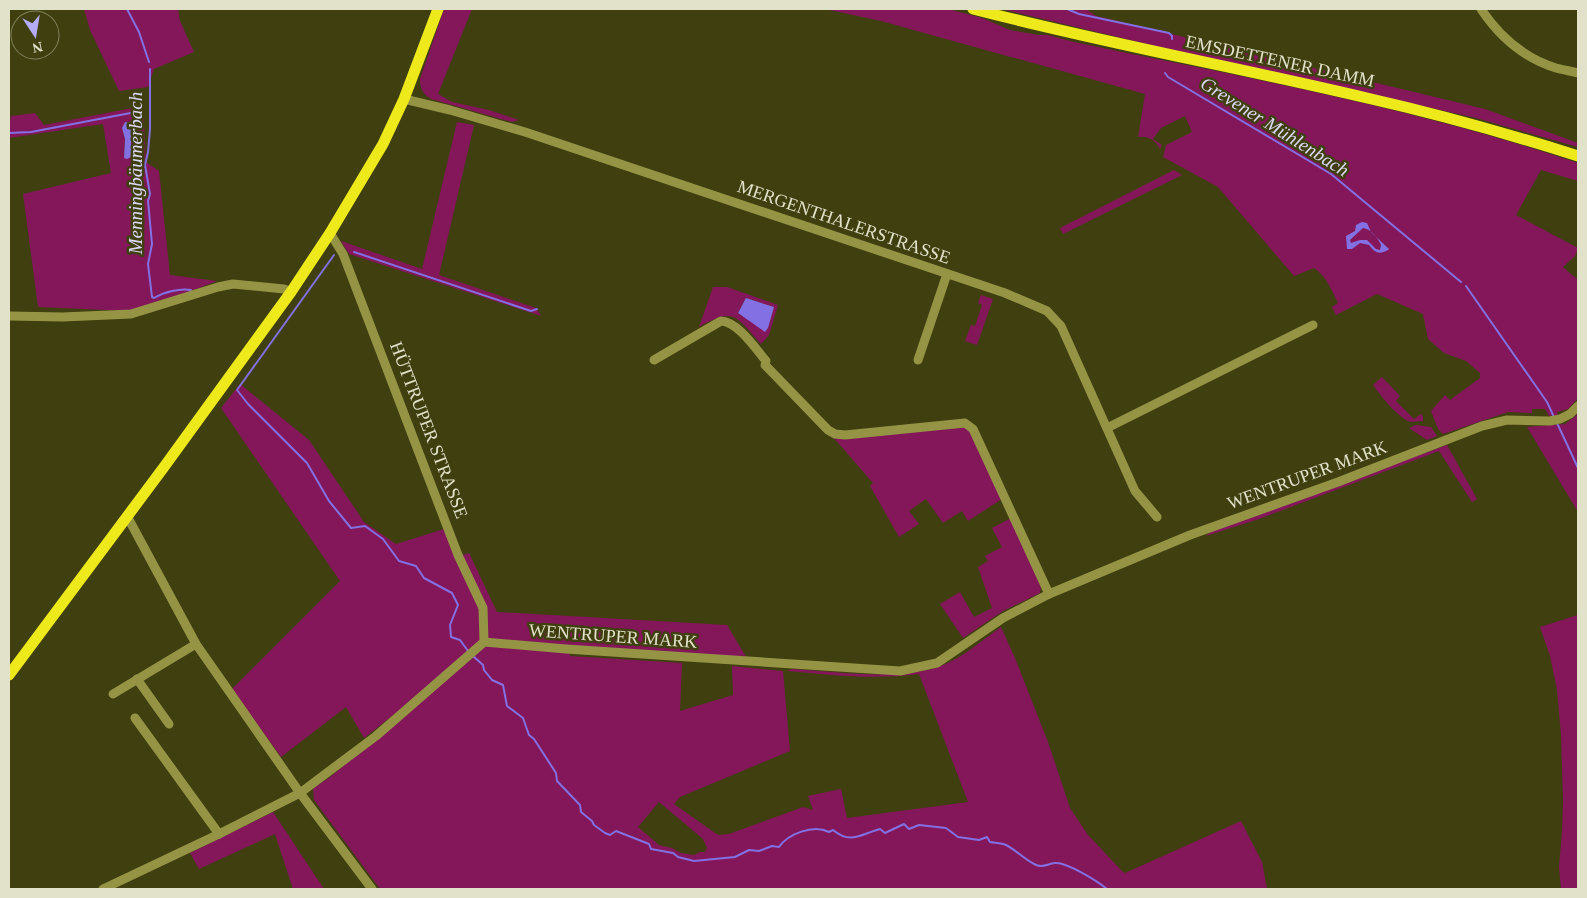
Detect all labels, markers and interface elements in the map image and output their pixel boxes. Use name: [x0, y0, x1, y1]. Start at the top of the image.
north arrow: [10, 10, 60, 60]
street label: EMSDETTENER DAMM: [1184, 31, 1376, 91]
text: N: [31, 39, 44, 56]
water label: Grevener Mühlenbach: [1197, 72, 1353, 181]
water label: Menningbäumerbach: [125, 92, 146, 255]
street label: MERGENTHALERSTRASSE: [735, 176, 953, 268]
street label: HÜTTRUPER STRASSE: [386, 339, 472, 521]
street label: WENTRUPER MARK: [1224, 437, 1390, 513]
street label: WENTRUPER MARK: [528, 620, 698, 652]

